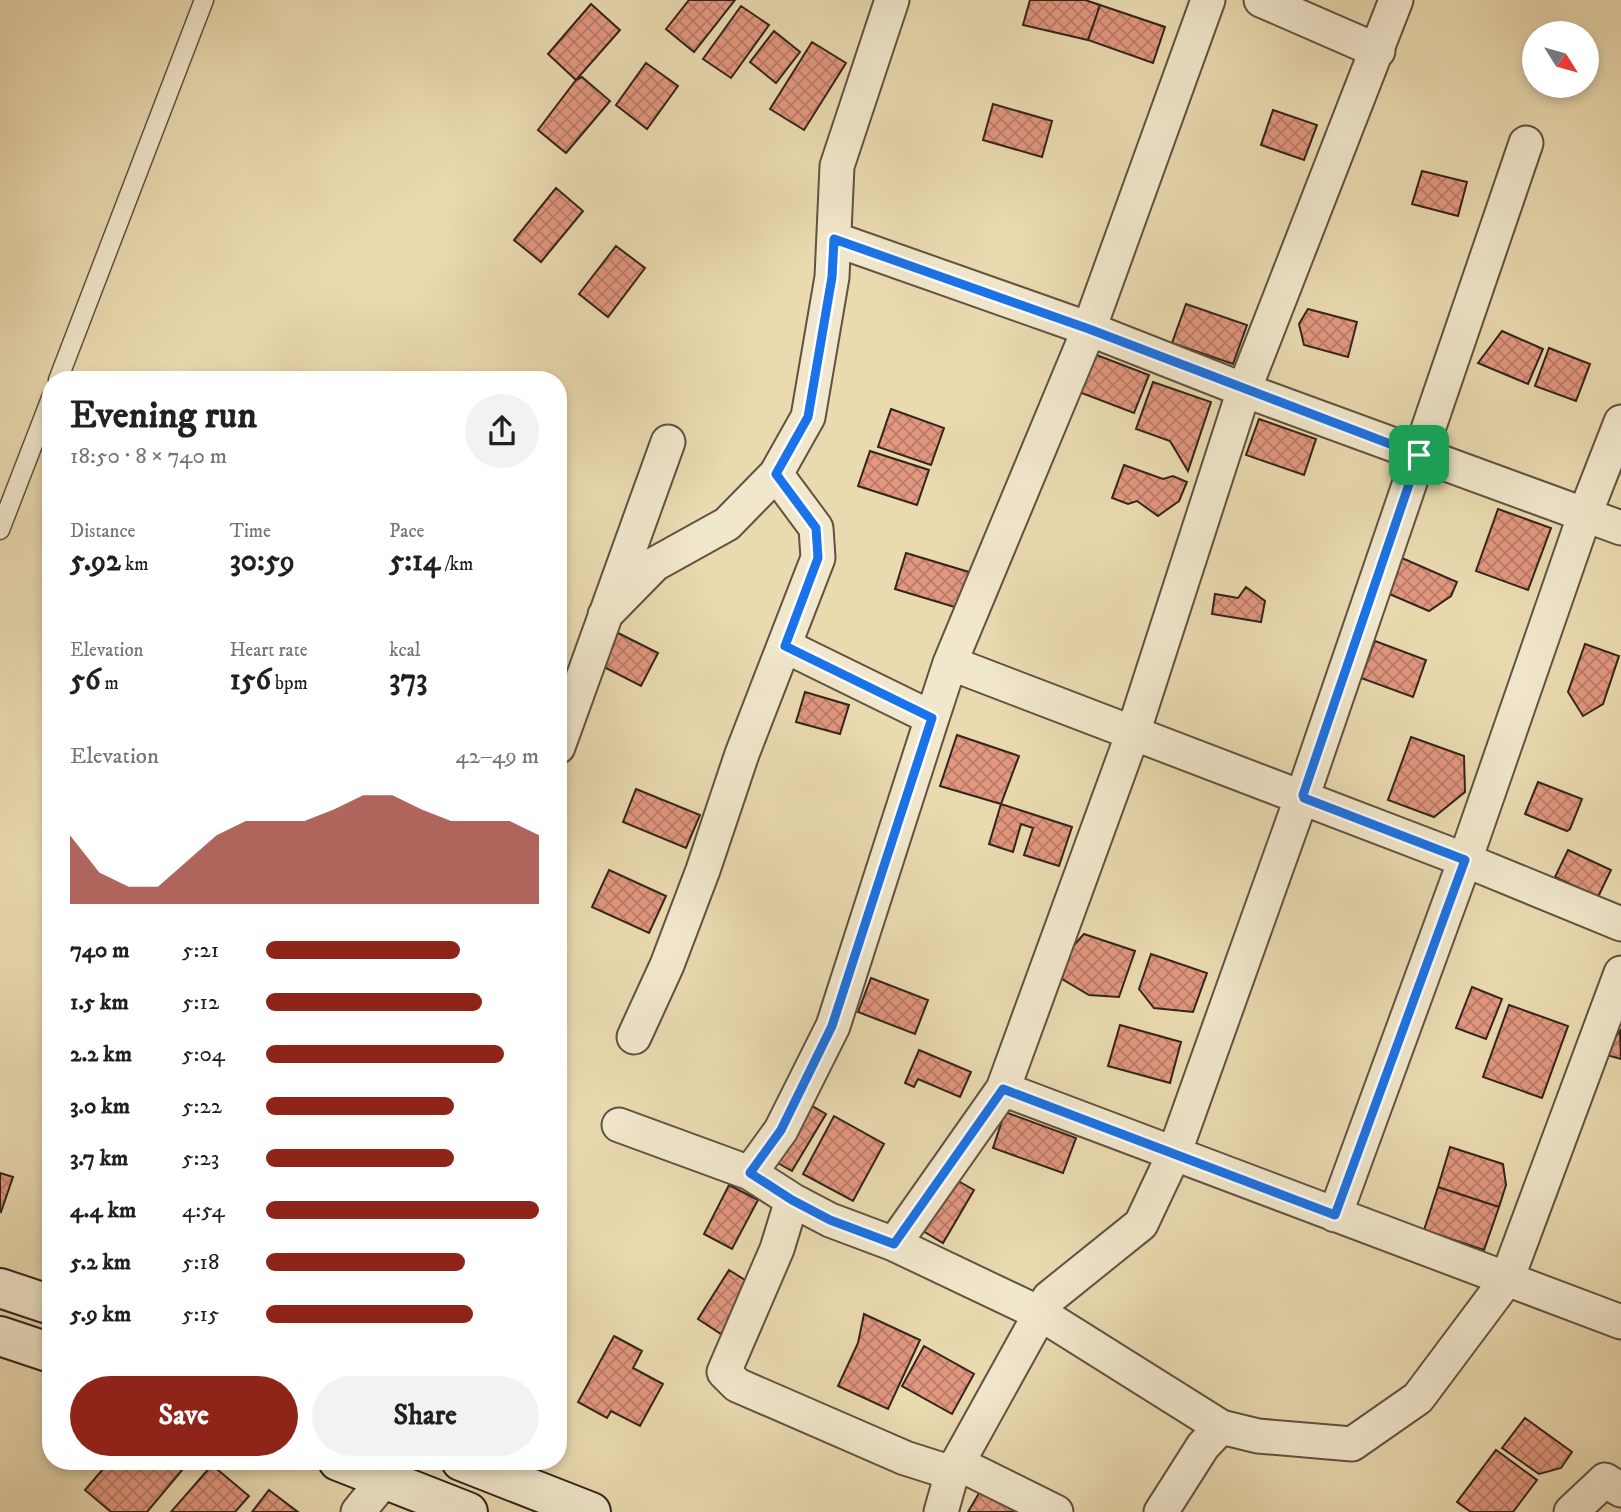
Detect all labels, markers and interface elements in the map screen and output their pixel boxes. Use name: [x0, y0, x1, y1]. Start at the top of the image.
north arrow: [1522, 21, 1600, 98]
map controls: [1522, 21, 1599, 98]
text: Evening run: [70, 392, 257, 440]
button: share: [465, 394, 539, 468]
pin: [1389, 425, 1449, 485]
icon: arrive: [1400, 436, 1438, 474]
text: 18:50 · 8 × 740 m: [70, 442, 227, 471]
text: Distance: [70, 520, 135, 543]
text: Time: [230, 520, 271, 543]
text: Pace: [389, 520, 424, 543]
text: 5.92: [70, 543, 121, 580]
text: 30:59: [230, 543, 295, 580]
text: 5:14: [389, 543, 440, 580]
text: km: [121, 553, 149, 576]
text: /km: [440, 553, 473, 576]
text: Elevation: [70, 639, 144, 662]
text: Heart rate: [230, 639, 308, 662]
text: kcal: [389, 639, 421, 662]
text: 56: [70, 662, 101, 699]
text: 156: [230, 662, 271, 699]
text: 373: [389, 662, 428, 699]
text: m: [101, 672, 119, 695]
text: bpm: [271, 672, 308, 695]
text: Elevation: [70, 742, 159, 771]
text: 42–49 m: [455, 742, 539, 771]
text: 740 m: [70, 936, 130, 965]
text: 5:21: [182, 936, 219, 965]
text: 1.5 km: [70, 988, 129, 1017]
text: 5:12: [182, 988, 219, 1017]
text: 2.2 km: [70, 1040, 132, 1069]
text: 5:04: [182, 1040, 225, 1069]
text: 3.0 km: [70, 1092, 130, 1121]
text: 5:22: [182, 1092, 222, 1121]
text: 3.7 km: [70, 1144, 128, 1173]
text: 5:23: [182, 1144, 219, 1173]
text: 4.4 km: [70, 1196, 136, 1225]
text: 4:54: [182, 1196, 225, 1225]
text: 5.2 km: [70, 1248, 131, 1277]
text: 5:18: [182, 1248, 219, 1277]
text: 5.9 km: [70, 1300, 131, 1329]
text: 5:15: [182, 1300, 219, 1329]
button: Save: [70, 1376, 298, 1456]
button: Share: [312, 1376, 539, 1456]

